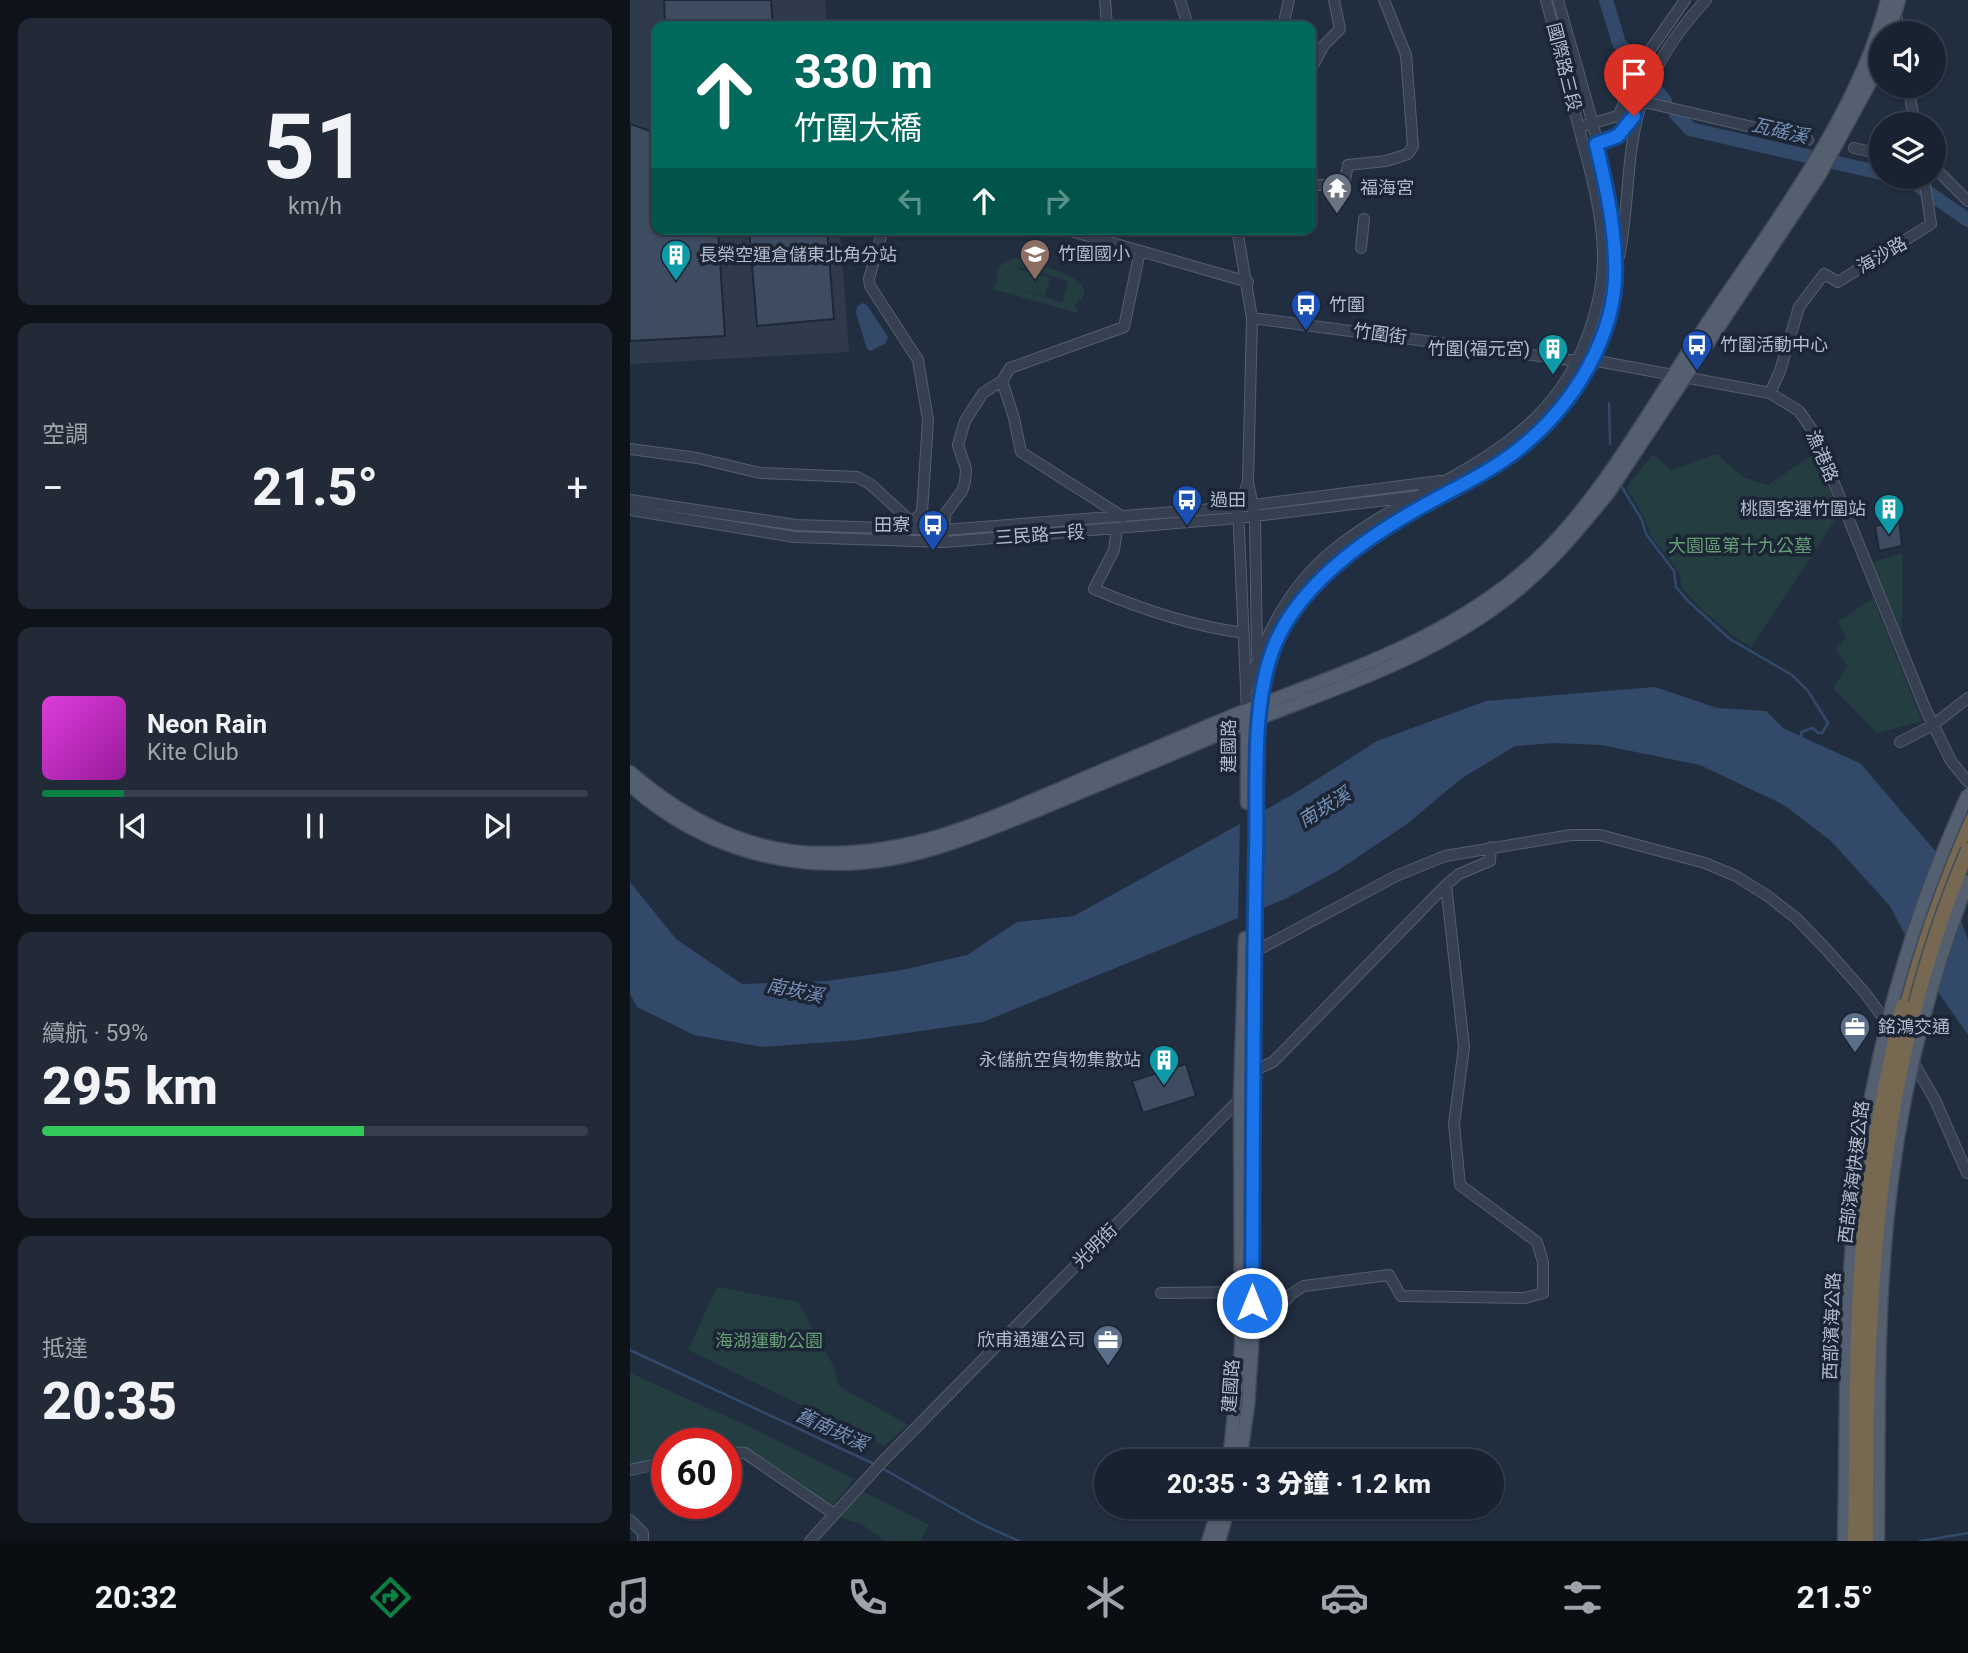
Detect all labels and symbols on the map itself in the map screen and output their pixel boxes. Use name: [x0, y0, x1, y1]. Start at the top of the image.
street label: 國際路三段: [1543, 21, 1586, 113]
pin: [1604, 44, 1664, 116]
water label: 瓦磘溪: [1750, 113, 1813, 149]
temple icon: 福海宮: [1320, 171, 1354, 215]
place label: 福海宮: [1360, 177, 1414, 198]
street label: 海沙路: [1853, 232, 1910, 277]
school or university icon: 竹圍國小: [1018, 237, 1052, 281]
building icon: 長榮空運倉儲東北角分站: [659, 238, 693, 282]
place label: 竹圍國小: [1058, 243, 1130, 264]
place label: 長榮空運倉儲東北角分站: [699, 244, 897, 265]
bus stop icon: 竹圍: [1289, 288, 1323, 332]
place label: 竹圍: [1329, 294, 1365, 315]
street label: 竹圍街: [1352, 319, 1408, 348]
bus stop icon: 竹圍活動中心: [1680, 328, 1714, 372]
building icon: 竹圍(福元宮): [1536, 332, 1570, 376]
place label: 竹圍活動中心: [1720, 334, 1828, 355]
place label: 竹圍(福元宮): [1428, 338, 1530, 360]
street label: 漁港路: [1802, 427, 1843, 485]
bus stop icon: 過田: [1170, 483, 1204, 527]
place label: 過田: [1210, 489, 1246, 510]
building icon: 桃園客運竹圍站: [1872, 492, 1906, 536]
place label: 桃園客運竹圍站: [1740, 498, 1866, 519]
bus stop icon: 田寮: [916, 508, 950, 552]
place label: 田寮: [874, 514, 910, 535]
street label: 三民路一段: [994, 521, 1086, 548]
park label: 大園區第十九公墓: [1668, 535, 1812, 556]
street label: 建國路: [1218, 719, 1239, 773]
water label: 南崁溪: [1294, 781, 1357, 832]
water label: 南崁溪: [765, 973, 828, 1008]
office icon: 銘鴻交通: [1838, 1010, 1872, 1054]
place label: 銘鴻交通: [1878, 1016, 1950, 1037]
building icon: 永儲航空貨物集散站: [1147, 1043, 1181, 1087]
place label: 永儲航空貨物集散站: [979, 1049, 1141, 1070]
street label: 西部濱海快速公路: [1834, 1099, 1873, 1245]
street label: 光明街: [1068, 1219, 1121, 1272]
position arrow: [1215, 1266, 1289, 1340]
street label: 西部濱海公路: [1819, 1272, 1844, 1380]
office icon: 欣甫通運公司: [1091, 1323, 1125, 1367]
place label: 欣甫通運公司: [977, 1329, 1085, 1350]
park label: 海湖運動公園: [715, 1330, 823, 1351]
street label: 建國路: [1218, 1358, 1243, 1414]
water label: 舊南崁溪: [792, 1403, 874, 1457]
speed limit sign: 60: [651, 1428, 742, 1519]

